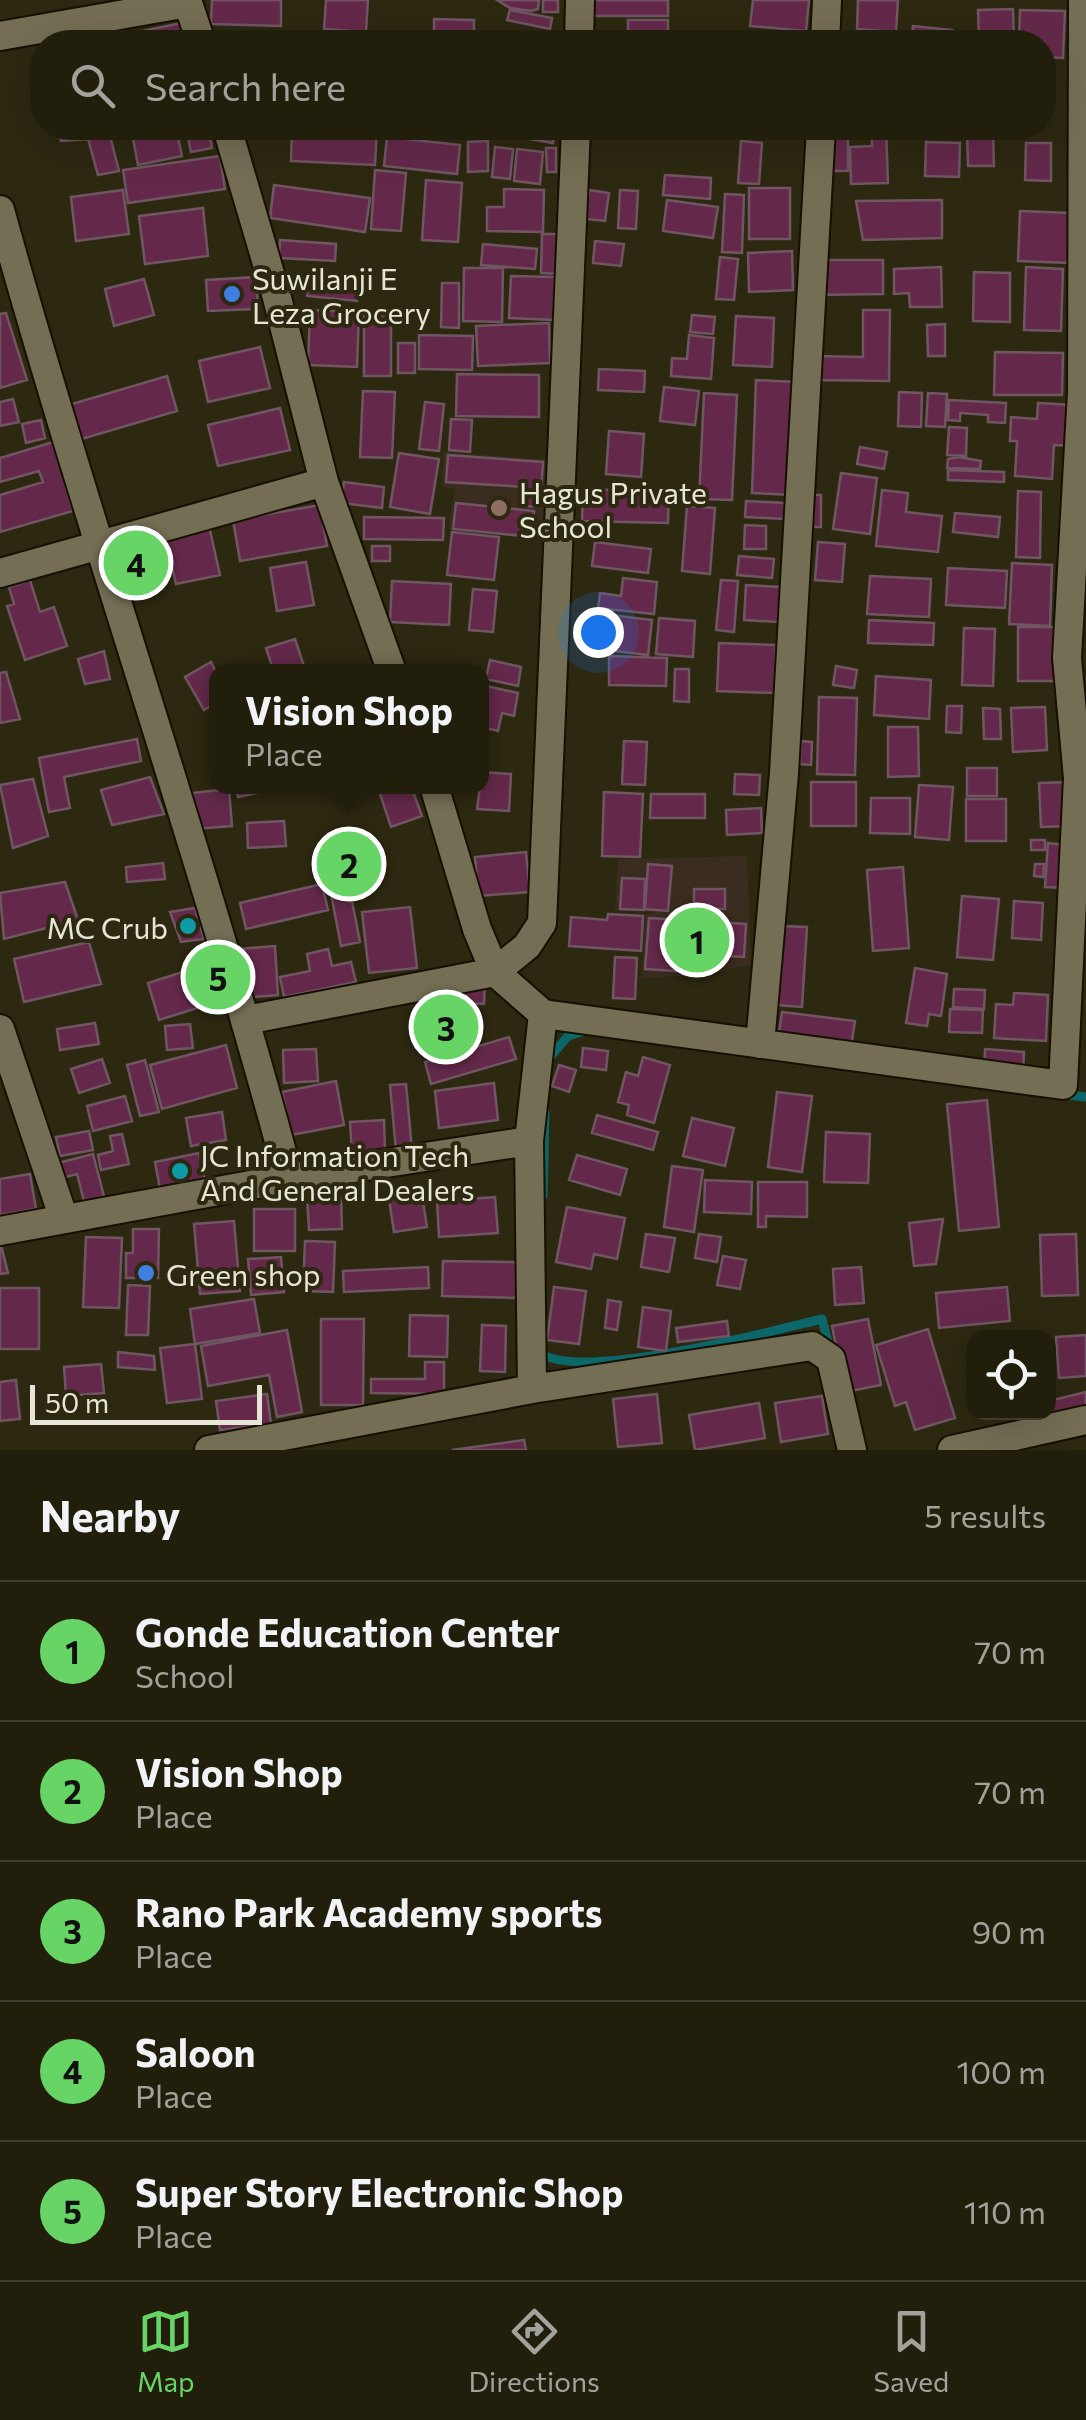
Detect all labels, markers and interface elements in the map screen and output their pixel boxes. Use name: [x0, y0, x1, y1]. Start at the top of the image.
search box: [30, 30, 1056, 140]
icon: search: [65, 58, 120, 113]
text: Search here: [145, 62, 346, 109]
place label: Suwilanji E Leza Grocery: [252, 259, 431, 330]
marker: Suwilanji E Leza Grocery: [221, 283, 243, 305]
place label: Hagus Private School: [519, 473, 707, 544]
marker: Hagus Private School: [488, 497, 510, 519]
pin: 4: [104, 526, 168, 600]
your location: [573, 607, 624, 658]
popup: [209, 664, 489, 794]
text: Vision Shop: [245, 686, 453, 733]
text: Place: [245, 733, 323, 773]
pin: 2: [316, 826, 382, 902]
pin: 1: [664, 902, 730, 978]
place label: MC Crub: [47, 908, 168, 945]
marker: MC Crub: [177, 915, 199, 937]
pin: 5: [186, 940, 250, 1014]
pin: 3: [414, 990, 478, 1064]
place label: JC Information Tech And General Dealers: [200, 1136, 475, 1207]
marker: JC Information Tech And General Dealers: [169, 1160, 191, 1182]
place label: Green shop: [166, 1255, 321, 1292]
marker: Green shop: [135, 1262, 157, 1284]
map controls: [966, 1330, 1056, 1420]
button: locate: [966, 1330, 1056, 1420]
scale bar: [30, 1380, 262, 1424]
text: 50 m: [45, 1385, 109, 1419]
text: Nearby: [40, 1489, 180, 1541]
text: 5 results: [924, 1495, 1046, 1535]
text: Gonde Education Center: [135, 1608, 560, 1655]
text: 1: [65, 1631, 80, 1671]
text: 70 m: [974, 1631, 1046, 1671]
text: School: [135, 1655, 234, 1695]
text: Vision Shop: [135, 1748, 343, 1795]
text: 2: [63, 1771, 82, 1811]
text: 70 m: [974, 1771, 1046, 1811]
text: Place: [135, 1795, 213, 1835]
text: Rano Park Academy sports: [135, 1888, 603, 1935]
text: 3: [63, 1911, 82, 1951]
text: 90 m: [972, 1911, 1046, 1951]
text: Place: [135, 1935, 213, 1975]
text: Saloon: [135, 2028, 256, 2075]
text: 4: [63, 2051, 82, 2091]
text: 100 m: [957, 2051, 1046, 2091]
text: Place: [135, 2075, 213, 2115]
text: Super Story Electronic Shop: [135, 2168, 623, 2215]
text: 5: [63, 2191, 82, 2231]
text: 110 m: [964, 2191, 1046, 2231]
text: Place: [135, 2215, 213, 2255]
tab: Map: [137, 2304, 195, 2398]
tab: Directions: [468, 2304, 600, 2398]
tab: Saved: [874, 2304, 949, 2398]

